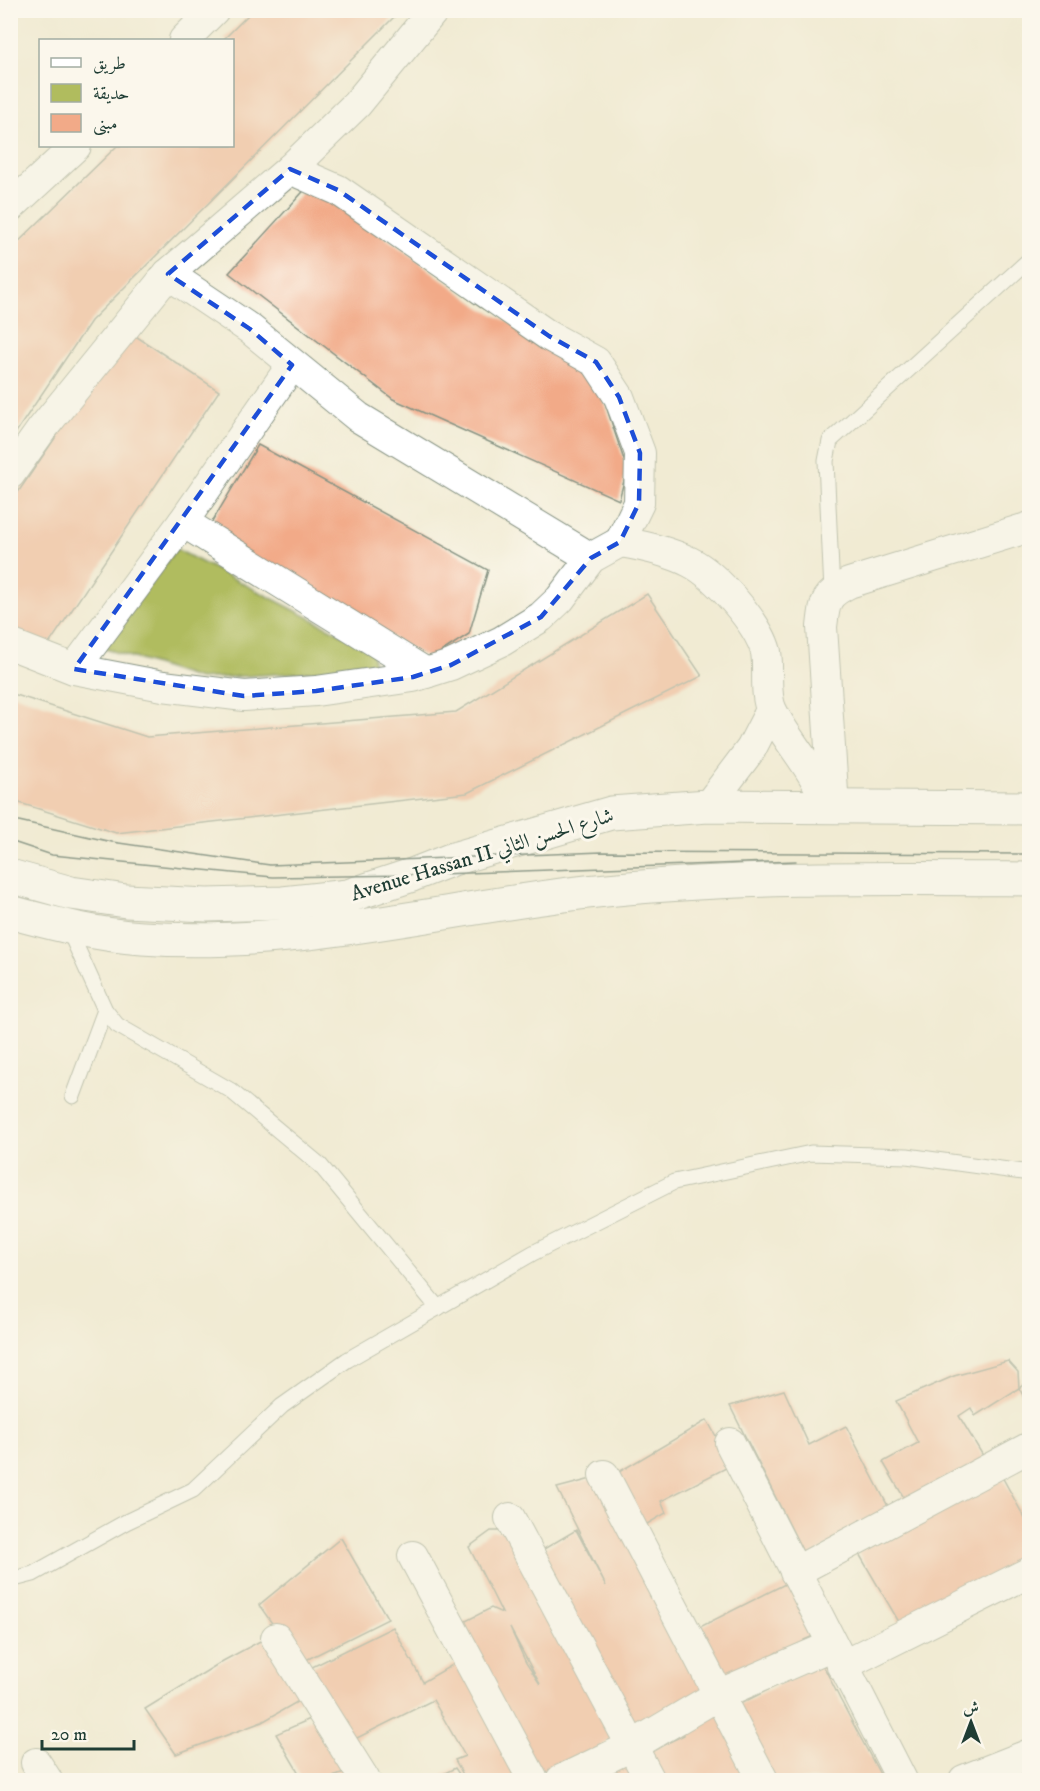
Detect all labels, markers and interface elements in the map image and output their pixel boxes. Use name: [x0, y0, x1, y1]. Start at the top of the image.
legend: [39, 39, 234, 147]
text: طريق: [93, 53, 126, 75]
text: حديقة: [93, 83, 129, 105]
text: مبنى: [93, 113, 118, 136]
street label: Avenue Hassan II شارع الحسن الثاني: [348, 803, 618, 911]
north arrow: [941, 1692, 1001, 1752]
text: ش: [963, 1698, 979, 1718]
scale bar: [42, 1713, 134, 1751]
text: 20 m: [51, 1724, 87, 1746]

